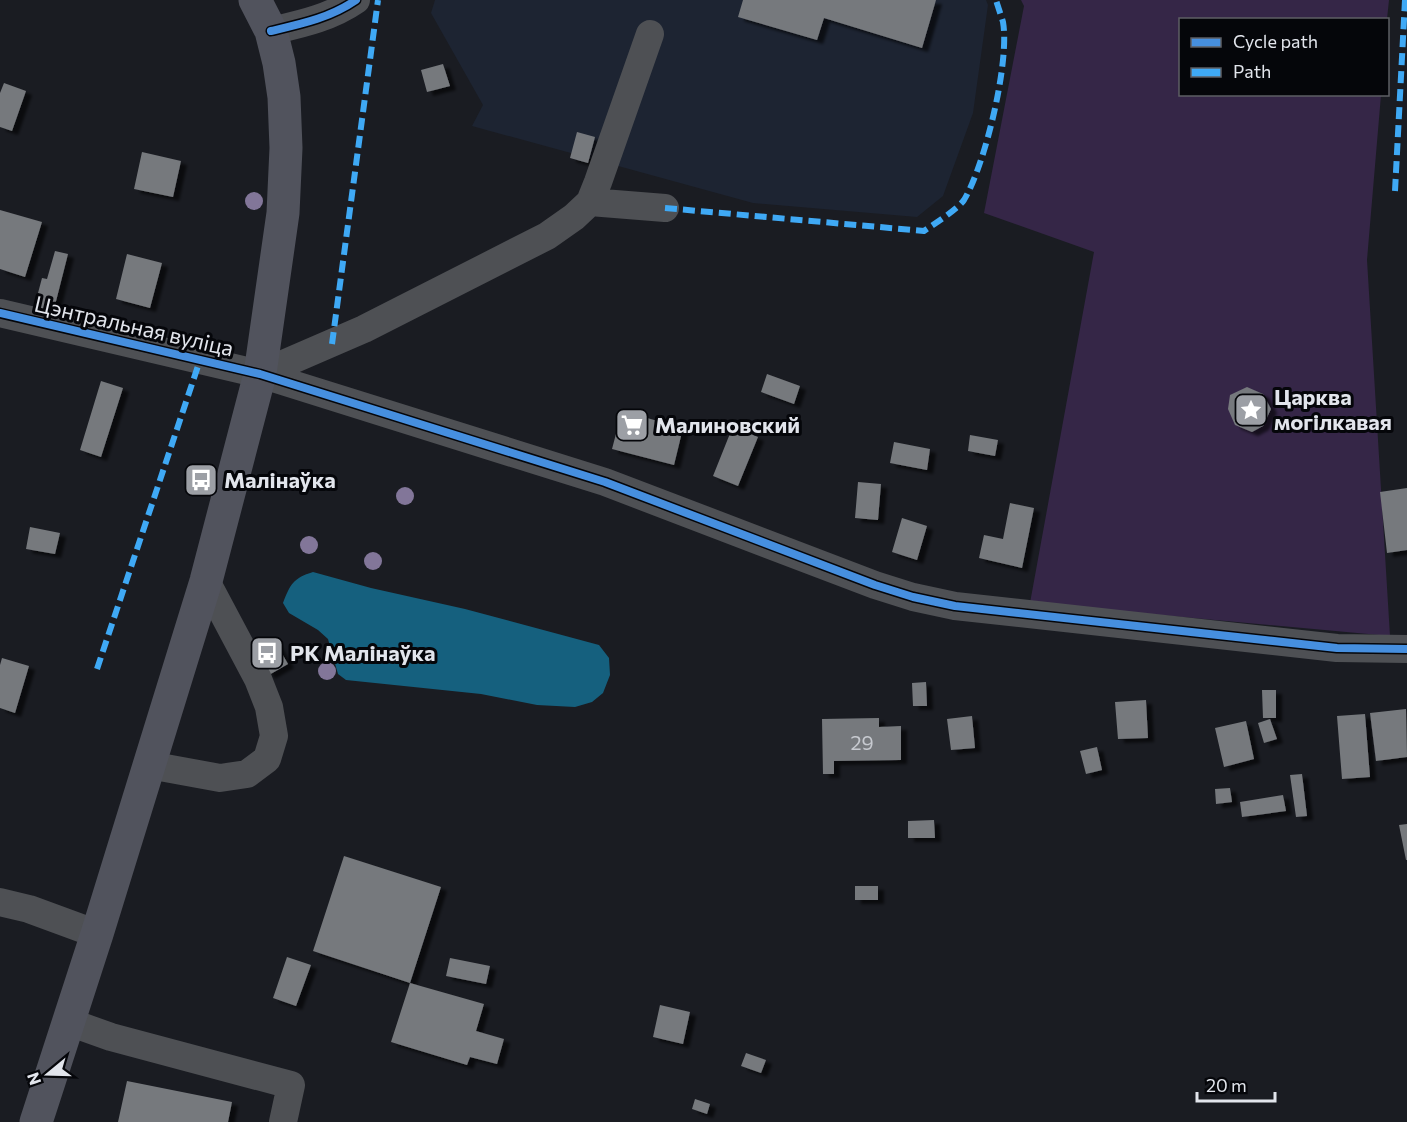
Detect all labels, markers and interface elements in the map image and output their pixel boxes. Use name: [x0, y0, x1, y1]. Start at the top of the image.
legend: [1179, 18, 1389, 96]
text: Cycle path: [1233, 30, 1318, 52]
text: Path: [1233, 60, 1271, 82]
street label: Цэнтральная вуліца: [32, 289, 236, 362]
place label: Царква могілкавая: [1274, 383, 1392, 435]
place icon: Царква могілкавая: [1233, 392, 1269, 428]
supermarket icon: Малиновский: [614, 407, 650, 443]
place label: Малиновский: [655, 411, 800, 438]
bus stop icon: Малінаўка: [183, 462, 219, 498]
place label: Малінаўка: [224, 466, 336, 493]
bus stop icon: РК Малінаўка: [249, 635, 285, 671]
place label: РК Малінаўка: [290, 639, 436, 666]
house number: 29: [850, 730, 874, 754]
north arrow: [18, 1044, 78, 1104]
scale bar: [1197, 1065, 1275, 1103]
text: N: [22, 1070, 44, 1088]
text: 20 m: [1206, 1074, 1247, 1096]

